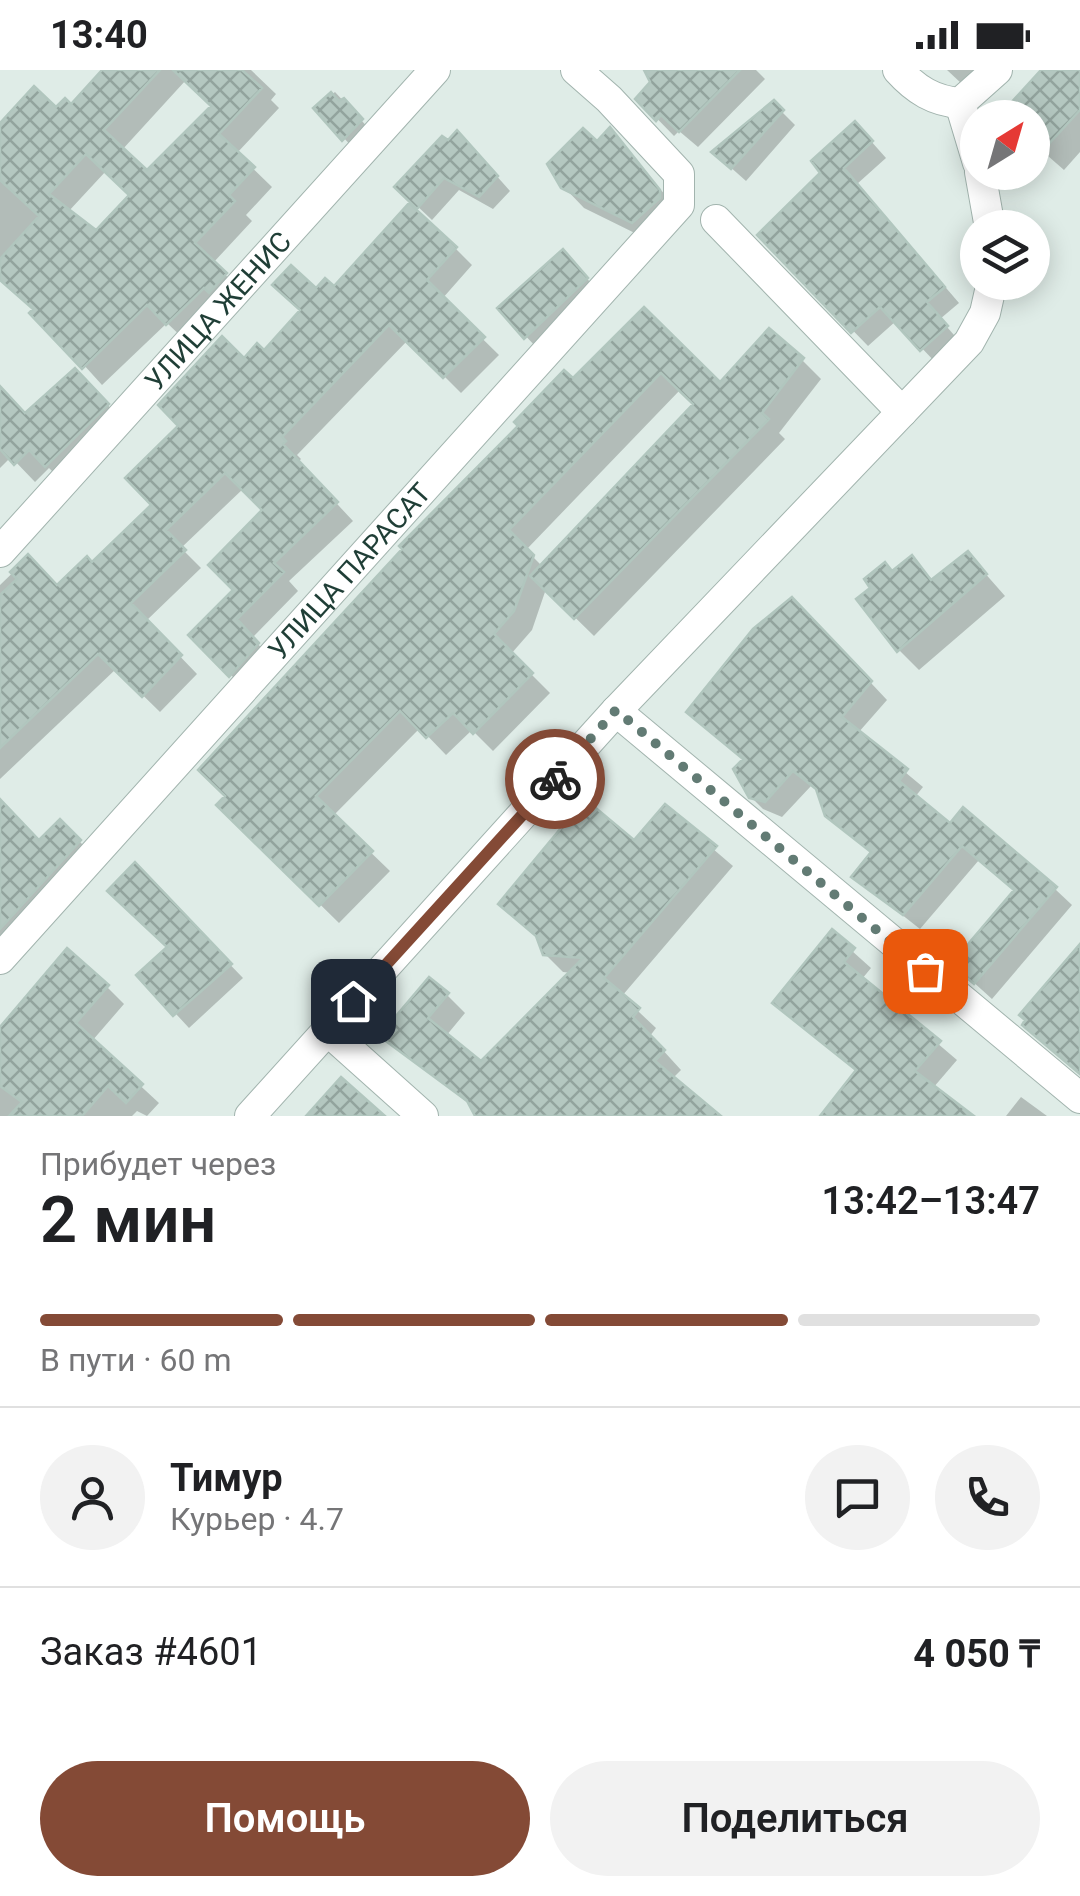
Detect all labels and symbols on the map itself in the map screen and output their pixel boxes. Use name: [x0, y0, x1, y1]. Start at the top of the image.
north arrow: [960, 100, 1050, 190]
street label: УЛИЦА ЖЕНИС: [138, 225, 298, 397]
street label: УЛИЦА ПАРАСАТ: [261, 476, 437, 666]
courier: [505, 729, 605, 829]
pin: [883, 929, 968, 1014]
pin: [311, 959, 396, 1044]

